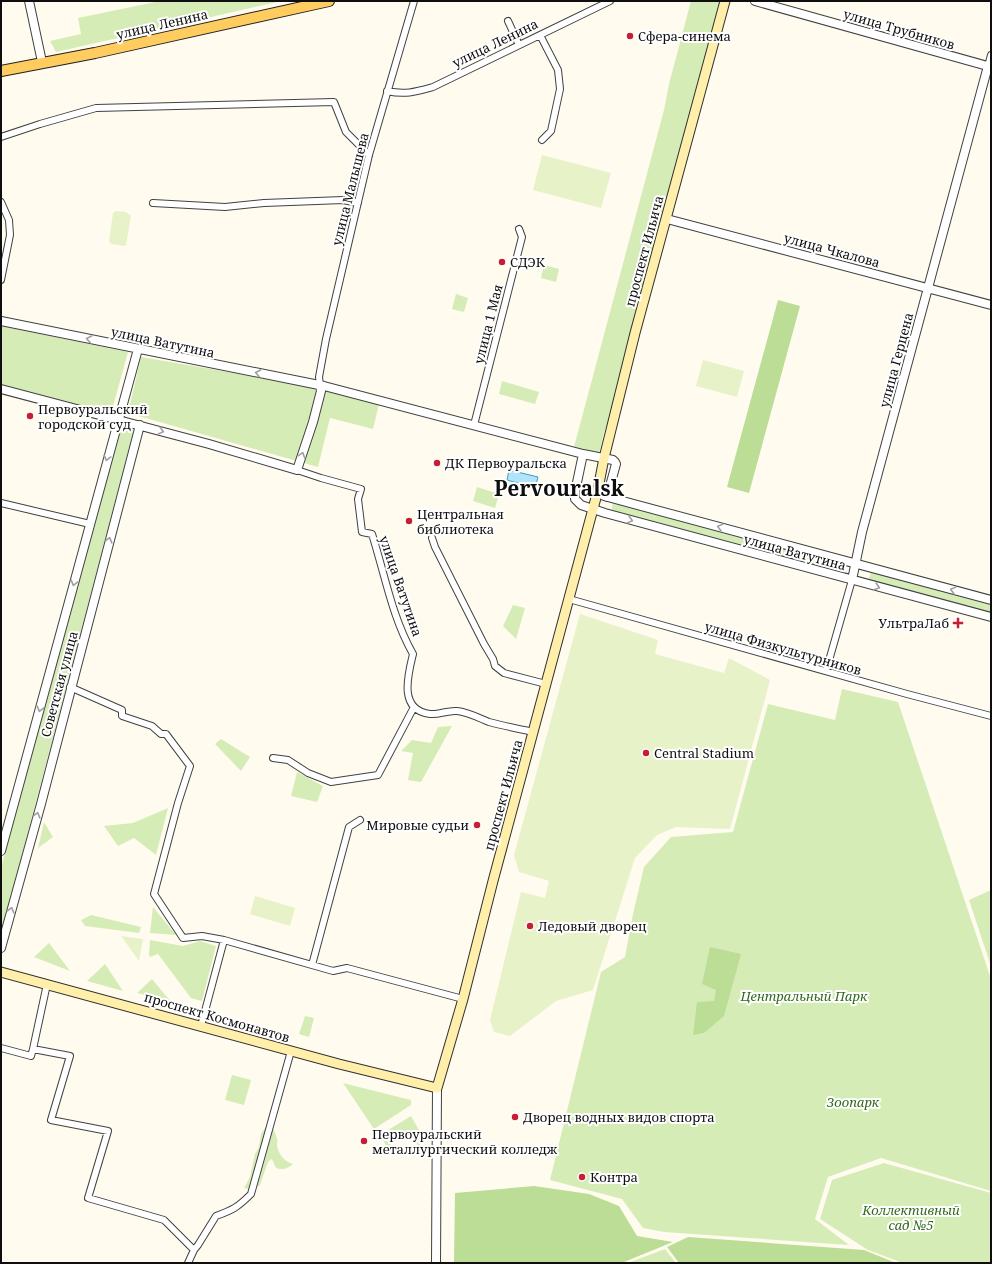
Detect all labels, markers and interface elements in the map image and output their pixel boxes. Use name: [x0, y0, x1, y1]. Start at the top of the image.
street label: улица Ленина: [114, 5, 210, 43]
street label: улица Трубников: [841, 5, 957, 53]
street label: улица Ленина: [449, 14, 541, 72]
place label: Сфера-синема: [638, 27, 731, 45]
marker: Сфера-синема: [625, 31, 635, 41]
street label: улица Малышева: [327, 131, 373, 247]
street label: проспект Ильича: [621, 194, 667, 308]
street label: улица Чкалова: [782, 229, 882, 271]
place label: СДЭК: [510, 253, 546, 271]
marker: СДЭК: [497, 257, 507, 267]
street label: улица 1 Мая: [469, 282, 507, 366]
street label: улица Герцена: [875, 310, 917, 410]
street label: улица Ватутина: [110, 322, 216, 362]
one-way arrow: [86, 335, 93, 343]
one-way arrow: [255, 370, 261, 378]
place label: Первоуральский городской суд: [38, 400, 148, 433]
marker: Первоуральский городской суд: [25, 411, 35, 421]
one-way arrow: [157, 426, 164, 435]
one-way arrow: [298, 452, 306, 459]
place label: ДК Первоуральска: [445, 454, 567, 472]
one-way arrow: [104, 455, 112, 461]
marker: ДК Первоуральска: [432, 458, 442, 468]
district label: Pervouralsk: [494, 474, 625, 502]
place label: Центральная библиотека: [417, 505, 504, 538]
one-way arrow: [626, 515, 633, 524]
marker: Центральная библиотека: [404, 516, 414, 526]
one-way arrow: [716, 523, 723, 532]
street label: улица Ватутина: [742, 530, 848, 574]
street label: улица Ватутина: [375, 533, 427, 639]
one-way arrow: [104, 537, 113, 544]
one-way arrow: [70, 580, 79, 587]
one-way arrow: [873, 582, 880, 591]
one-way arrow: [950, 586, 957, 595]
place label: УльтраЛаб: [879, 614, 949, 632]
street label: улица Физкультурников: [703, 617, 863, 679]
marker: УльтраЛаб: [952, 617, 964, 629]
street label: Советская улица: [36, 629, 82, 739]
one-way arrow: [36, 706, 44, 712]
street label: проспект Ильича: [480, 738, 526, 852]
place label: Central Stadium: [654, 744, 754, 762]
marker: Central Stadium: [641, 748, 651, 758]
one-way arrow: [33, 812, 41, 819]
place label: Мировые судьи: [366, 816, 469, 834]
marker: Мировые судьи: [472, 820, 482, 830]
one-way arrow: [6, 907, 15, 914]
place label: Ледовый дворец: [538, 917, 647, 935]
marker: Ледовый дворец: [525, 921, 535, 931]
park label: Центральный Парк: [740, 987, 868, 1005]
street label: проспект Космонавтов: [142, 988, 292, 1046]
park label: Зоопарк: [827, 1093, 880, 1111]
place label: Дворец водных видов спорта: [523, 1108, 715, 1126]
marker: Дворец водных видов спорта: [510, 1112, 520, 1122]
place label: Первоуральский металлургический колледж: [372, 1125, 558, 1158]
marker: Первоуральский металлургический колледж: [359, 1136, 369, 1146]
place label: Контра: [590, 1168, 638, 1186]
marker: Контра: [577, 1172, 587, 1182]
park label: Коллективный сад №5: [861, 1201, 960, 1234]

